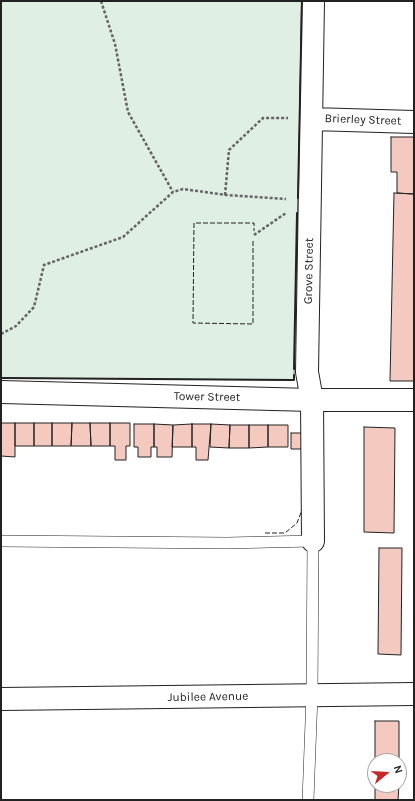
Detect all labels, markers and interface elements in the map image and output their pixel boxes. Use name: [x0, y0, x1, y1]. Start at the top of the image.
street label: Brierley Street: [324, 111, 402, 129]
street label: Grove Street: [301, 238, 317, 304]
street label: Tower Street: [174, 389, 240, 405]
street label: Jubilee Avenue: [167, 689, 249, 705]
north arrow: [367, 753, 407, 793]
text: N: [391, 764, 405, 775]

